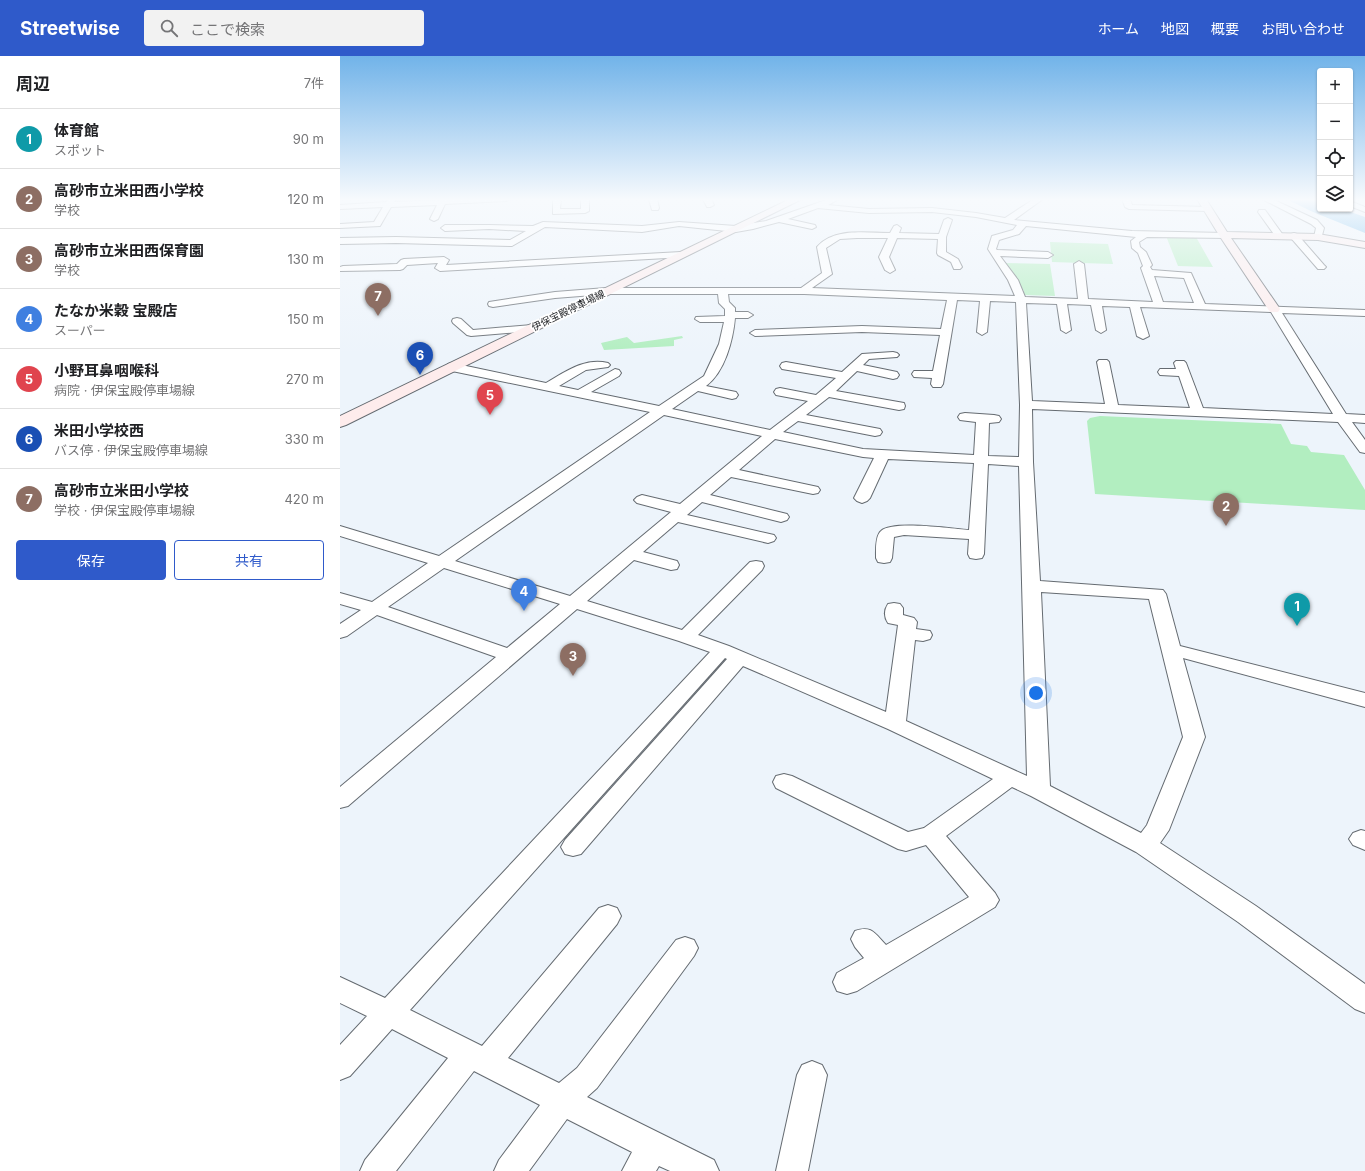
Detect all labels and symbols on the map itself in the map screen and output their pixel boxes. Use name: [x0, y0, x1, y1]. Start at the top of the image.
pin: 7: [365, 283, 391, 316]
street label: 伊保宝殿停車場線: [529, 287, 607, 333]
pin: 6: [407, 342, 433, 375]
pin: 5: [477, 382, 503, 415]
pin: 2: [1213, 493, 1239, 526]
pin: 4: [511, 578, 537, 611]
pin: 1: [1284, 593, 1310, 626]
pin: 3: [560, 643, 586, 676]
your location: [1026, 683, 1046, 703]

